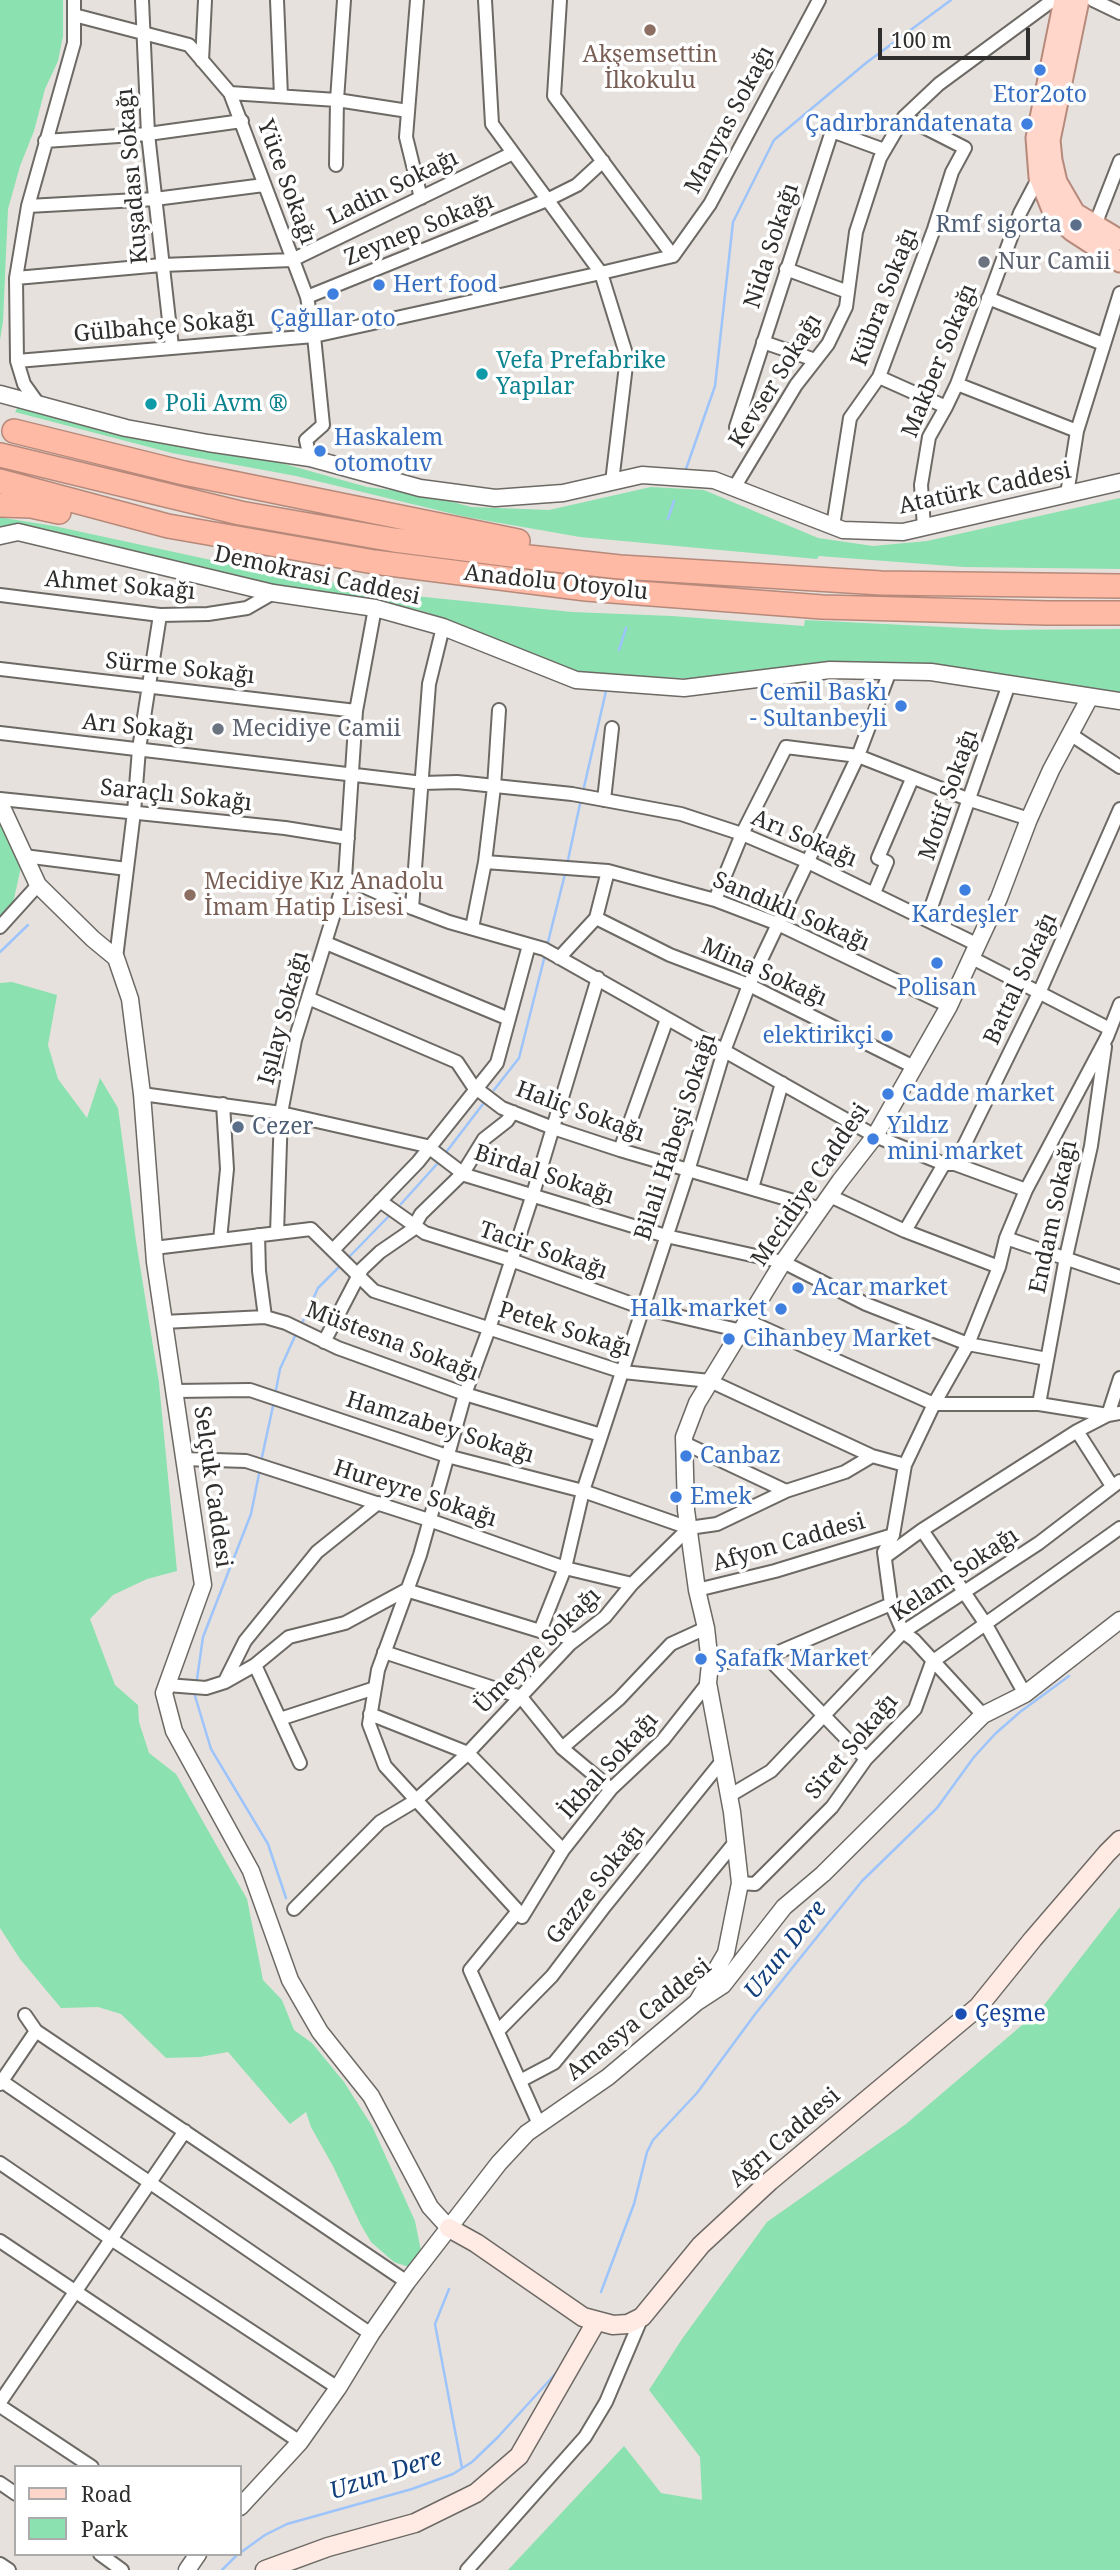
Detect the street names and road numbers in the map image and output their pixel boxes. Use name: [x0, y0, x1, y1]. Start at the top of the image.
street label: Manyas Sokağı: [680, 42, 780, 198]
street label: Kuşadası Sokağı: [112, 87, 154, 265]
street label: Yüce Sokağı: [251, 116, 321, 248]
street label: Ladin Sokağı: [323, 145, 463, 231]
street label: Nida Sokağı: [739, 180, 805, 312]
street label: Zeynep Sokağı: [341, 188, 497, 272]
street label: Kübra Sokağı: [846, 224, 924, 370]
street label: Makber Sokağı: [897, 280, 983, 442]
street label: Gülbahçe Sokağı: [72, 305, 256, 349]
street label: Kevser Sokağı: [724, 309, 828, 453]
street label: Atatürk Caddesi: [896, 457, 1074, 521]
street label: Demokrasi Caddesi: [211, 541, 423, 611]
street label: Anadolu Otoyolu: [463, 560, 649, 606]
street label: Ahmet Sokağı: [44, 566, 196, 606]
street label: Sürme Sokağı: [104, 647, 256, 691]
street label: Arı Sokağı: [81, 708, 195, 748]
street label: Motif Sokağı: [914, 726, 984, 864]
street label: Saraçlı Sokağı: [99, 774, 253, 818]
street label: Arı Sokağı: [747, 804, 861, 874]
street label: Sandıklı Sokağı: [708, 867, 874, 957]
street label: Battal Sokağı: [978, 909, 1064, 1049]
street label: Mina Sokağı: [697, 933, 831, 1013]
street label: Işılay Sokağı: [253, 948, 315, 1088]
street label: Bilali Habeşi Sokağı: [629, 1030, 723, 1244]
street label: Haliç Sokağı: [512, 1076, 648, 1148]
street label: Mecidiye Caddesi: [746, 1098, 876, 1272]
street label: Endam Sokağı: [1024, 1138, 1084, 1296]
street label: Birdal Sokağı: [471, 1139, 617, 1211]
street label: Tacir Sokağı: [475, 1216, 611, 1286]
street label: Müstesna Sokağı: [302, 1296, 482, 1388]
street label: Petek Sokağı: [495, 1297, 635, 1363]
street label: Hamzabey Sokağı: [343, 1386, 537, 1470]
street label: Selçuk Caddesi: [187, 1405, 237, 1569]
street label: Hureyre Sokağı: [330, 1455, 500, 1533]
street label: Afyon Caddesi: [710, 1508, 868, 1578]
street label: Kelam Sokağı: [886, 1522, 1024, 1628]
street label: Ümeyye Sokağı: [469, 1582, 607, 1720]
street label: Siret Sokağı: [800, 1689, 904, 1805]
street label: İkbal Sokağı: [554, 1707, 664, 1825]
street label: Gazze Sokağı: [541, 1820, 651, 1950]
street label: Amasya Caddesi: [561, 1953, 717, 2087]
street label: Ağrı Caddesi: [724, 2082, 846, 2194]

